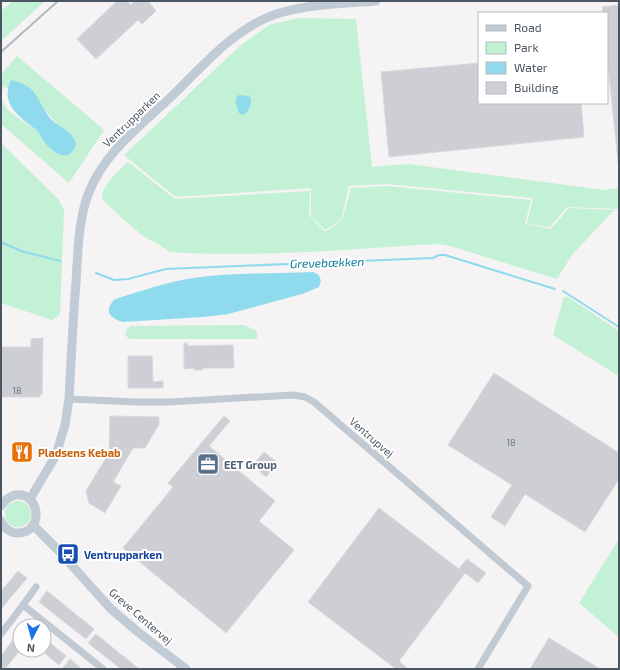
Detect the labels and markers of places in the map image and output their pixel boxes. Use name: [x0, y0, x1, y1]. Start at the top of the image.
restaurant icon: Pladsens Kebab: [9, 439, 35, 465]
place label: Pladsens Kebab: [38, 446, 121, 459]
office icon: EET Group: [195, 451, 221, 477]
place label: EET Group: [224, 458, 277, 471]
bus stop icon: Ventrupparken: [55, 541, 81, 567]
place label: Ventrupparken: [84, 548, 162, 561]

